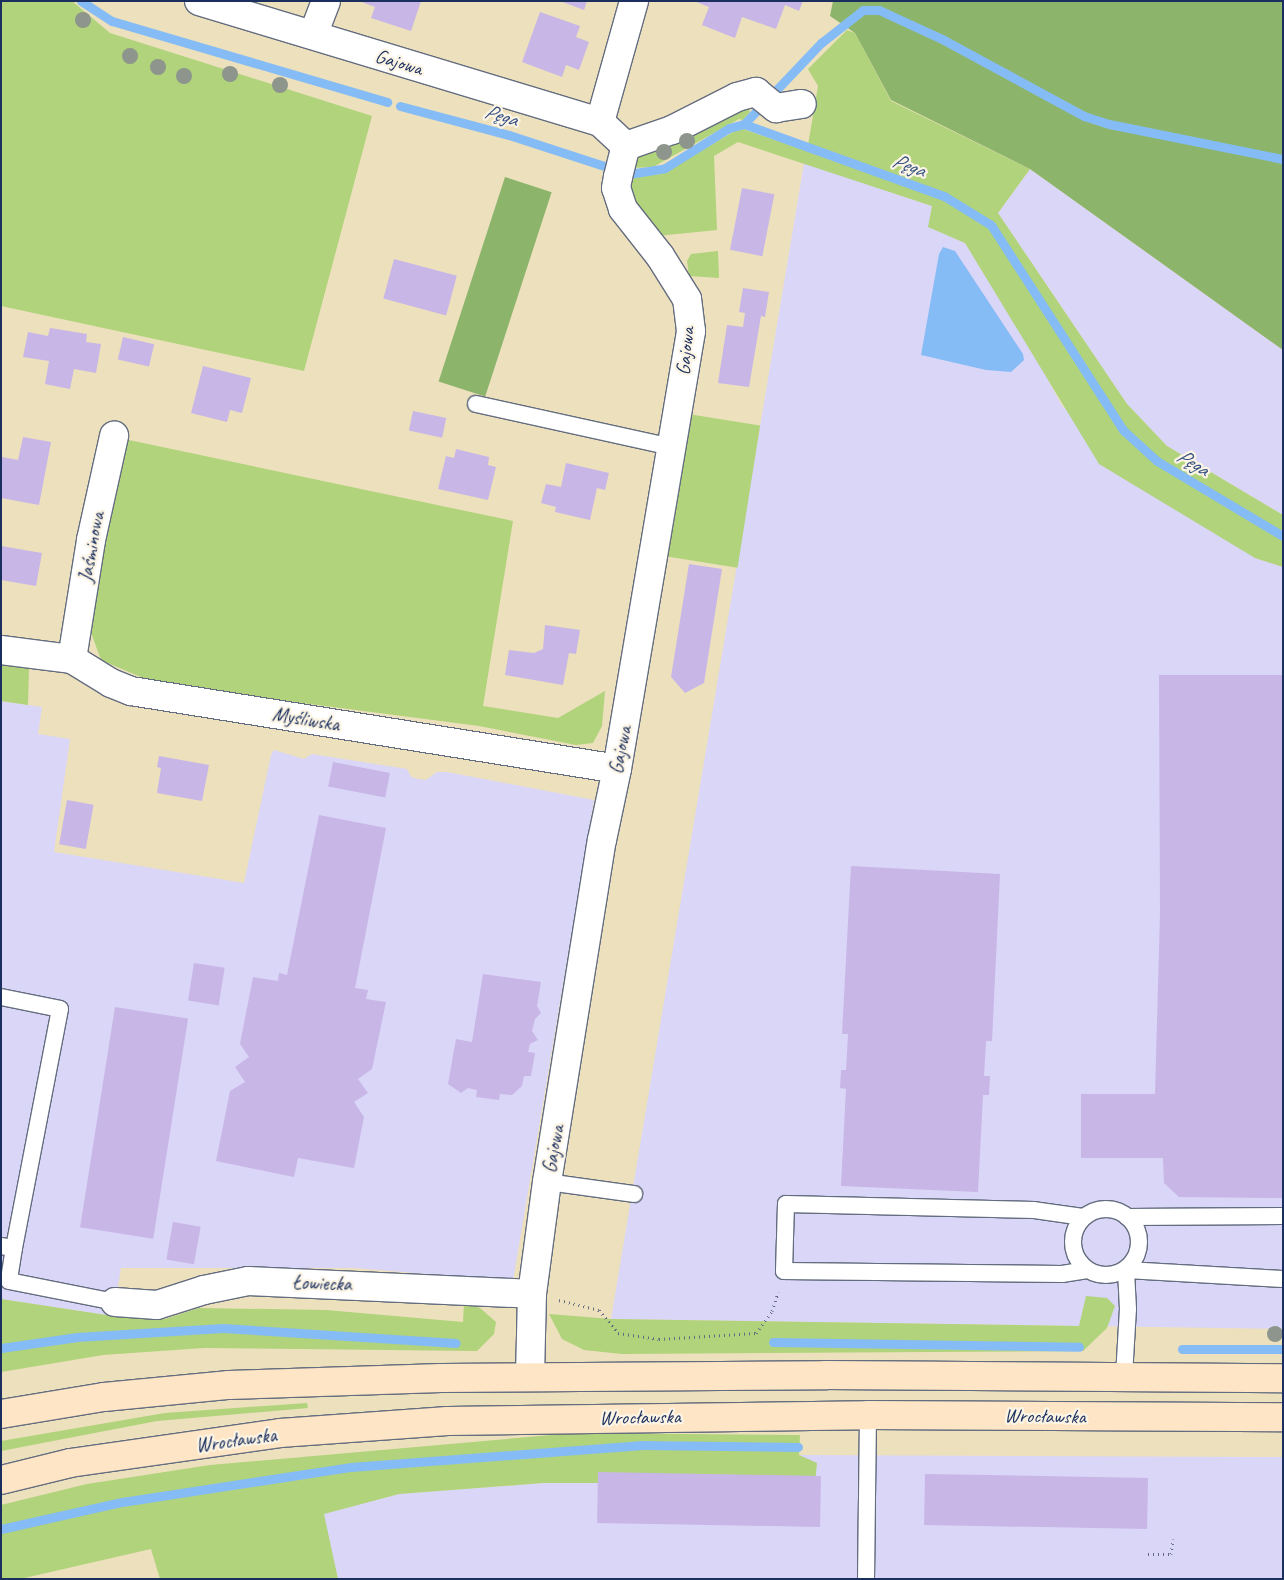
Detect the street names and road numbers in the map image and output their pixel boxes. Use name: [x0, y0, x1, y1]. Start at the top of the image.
street label: Gajowa: [372, 43, 426, 81]
street label: Gajowa: [671, 326, 699, 376]
street label: Jaśminowa: [73, 510, 109, 584]
street label: Myśliwska: [271, 702, 341, 736]
street label: Gajowa: [604, 724, 636, 776]
street label: Gajowa: [537, 1123, 569, 1175]
street label: Łowiecka: [292, 1270, 352, 1296]
street label: Wrocławska: [1004, 1403, 1086, 1429]
street label: Wrocławska: [599, 1404, 681, 1430]
street label: Wrocławska: [194, 1422, 278, 1458]

